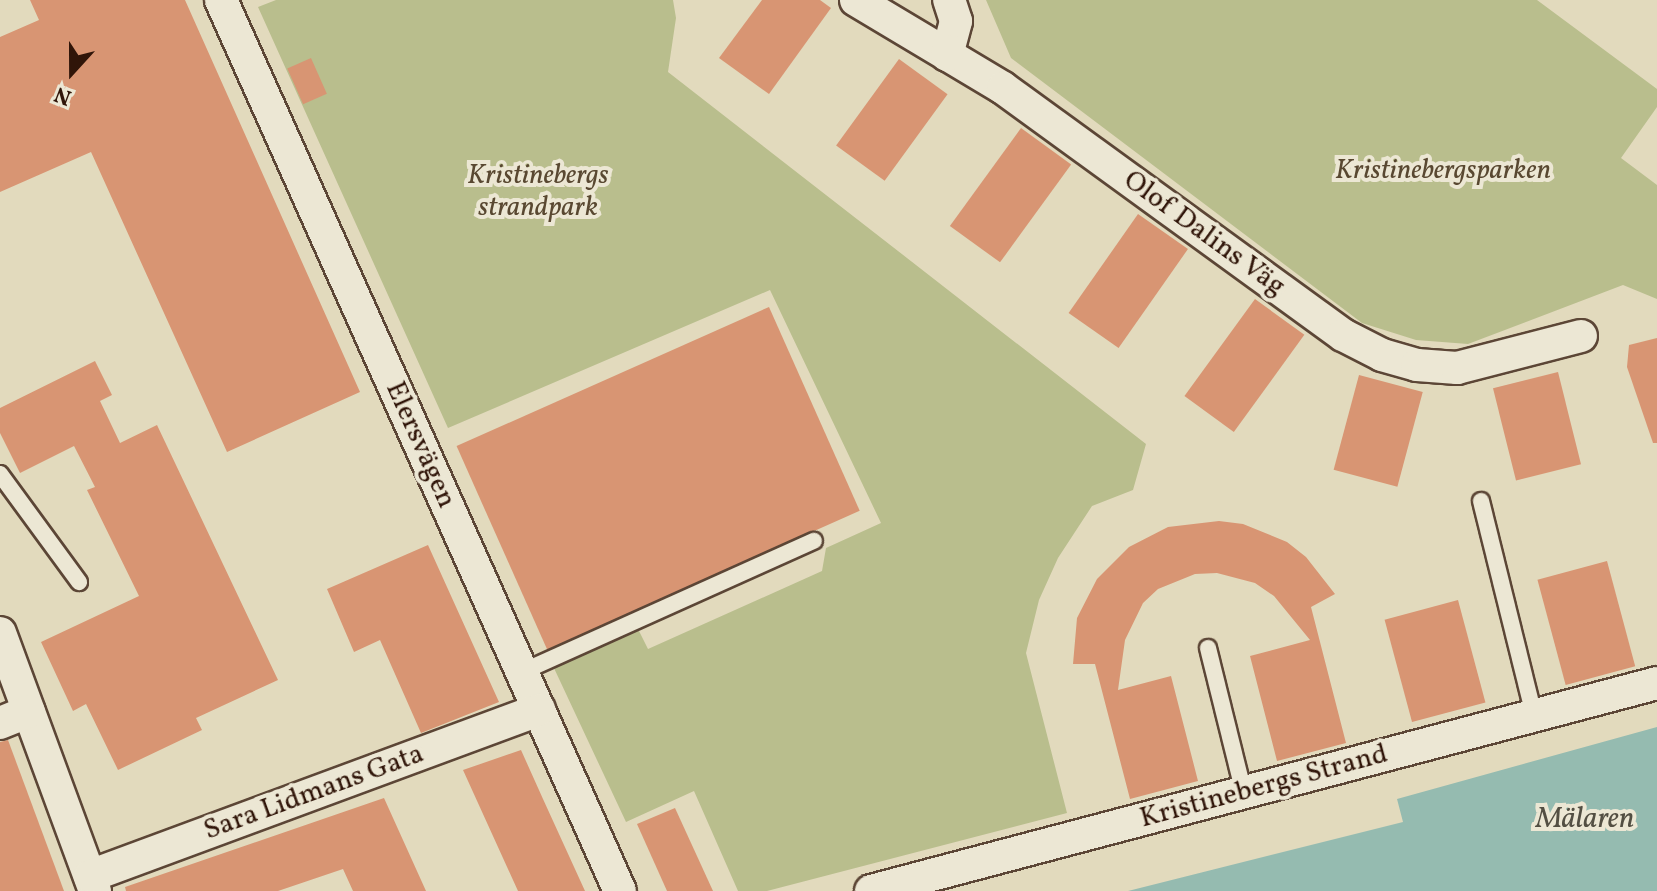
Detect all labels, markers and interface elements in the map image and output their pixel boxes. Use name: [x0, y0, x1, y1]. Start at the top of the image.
north arrow: [32, 32, 112, 112]
text: N: [50, 78, 76, 112]
park label: Kristinebergsparken: [1335, 154, 1551, 188]
park label: Kristinebergs strandpark: [467, 159, 609, 225]
street label: Olof Dalins Väg: [1117, 165, 1291, 303]
street label: Elersvägen: [377, 377, 463, 513]
street label: Sara Lidmans Gata: [200, 738, 428, 848]
street label: Kristinebergs Strand: [1136, 738, 1392, 836]
water label: Mälaren: [1536, 801, 1634, 837]

